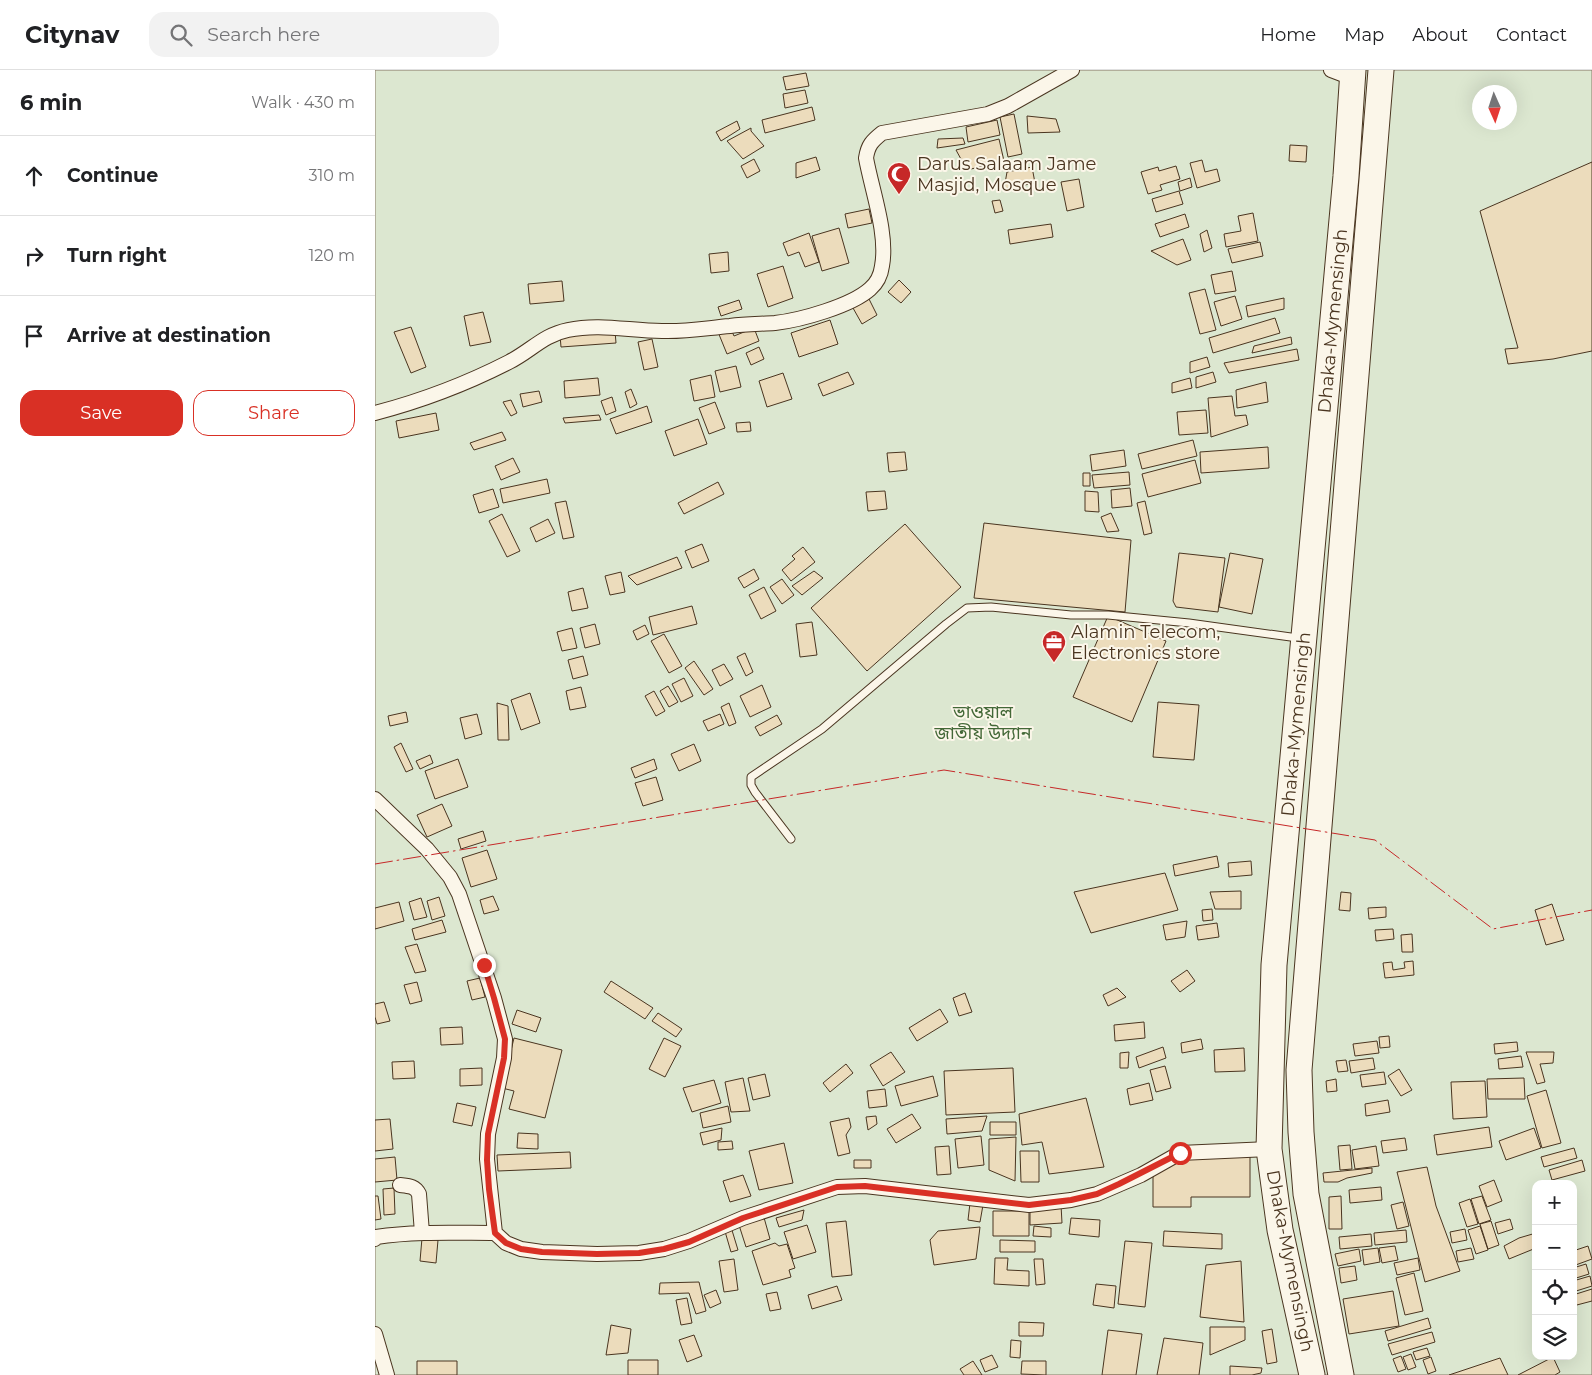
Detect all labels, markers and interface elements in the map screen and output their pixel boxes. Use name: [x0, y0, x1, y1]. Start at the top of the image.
search box: [149, 12, 499, 57]
text: Citynav: [25, 20, 119, 49]
icon: search: [167, 21, 195, 49]
text: Search here: [207, 23, 320, 46]
text: Home: [1260, 24, 1316, 46]
text: Map: [1344, 24, 1384, 46]
text: About: [1412, 24, 1468, 46]
text: Contact: [1496, 24, 1567, 46]
north arrow: [1472, 85, 1517, 130]
text: 6 min: [20, 90, 82, 115]
text: Walk · 430 m: [251, 93, 355, 112]
place label: Darus Salaam Jame Masjid, Mosque: [917, 153, 1097, 196]
mosque icon: Darus Salaam Jame Masjid, Mosque: [886, 161, 912, 195]
icon: ahead: [20, 162, 48, 190]
text: Continue: [67, 164, 158, 187]
text: 310 m: [308, 166, 355, 185]
street label: Dhaka-Mymensingh: [1313, 228, 1352, 414]
icon: right: [20, 242, 48, 270]
text: Turn right: [67, 244, 167, 267]
text: 120 m: [308, 246, 355, 265]
icon: arrive: [20, 322, 48, 350]
text: Arrive at destination: [67, 324, 271, 347]
button: Save: [20, 390, 183, 436]
button: Share: [193, 390, 355, 436]
place label: Alamin Telecom, Electronics store: [1071, 621, 1220, 664]
office icon: Alamin Telecom, Electronics store: [1041, 629, 1067, 663]
street label: Dhaka-Mymensingh: [1277, 631, 1315, 818]
park label: ভাওয়াল জাতীয় উদ্যান: [933, 701, 1033, 744]
route end: [473, 954, 496, 977]
route start: [1169, 1142, 1192, 1165]
street label: Dhaka-Mymensingh: [1262, 1168, 1318, 1354]
map controls: [1532, 1180, 1577, 1360]
button: +: [1532, 1180, 1577, 1225]
button: −: [1532, 1225, 1577, 1270]
button: locate: [1532, 1270, 1577, 1315]
button: layers: [1532, 1315, 1577, 1360]

